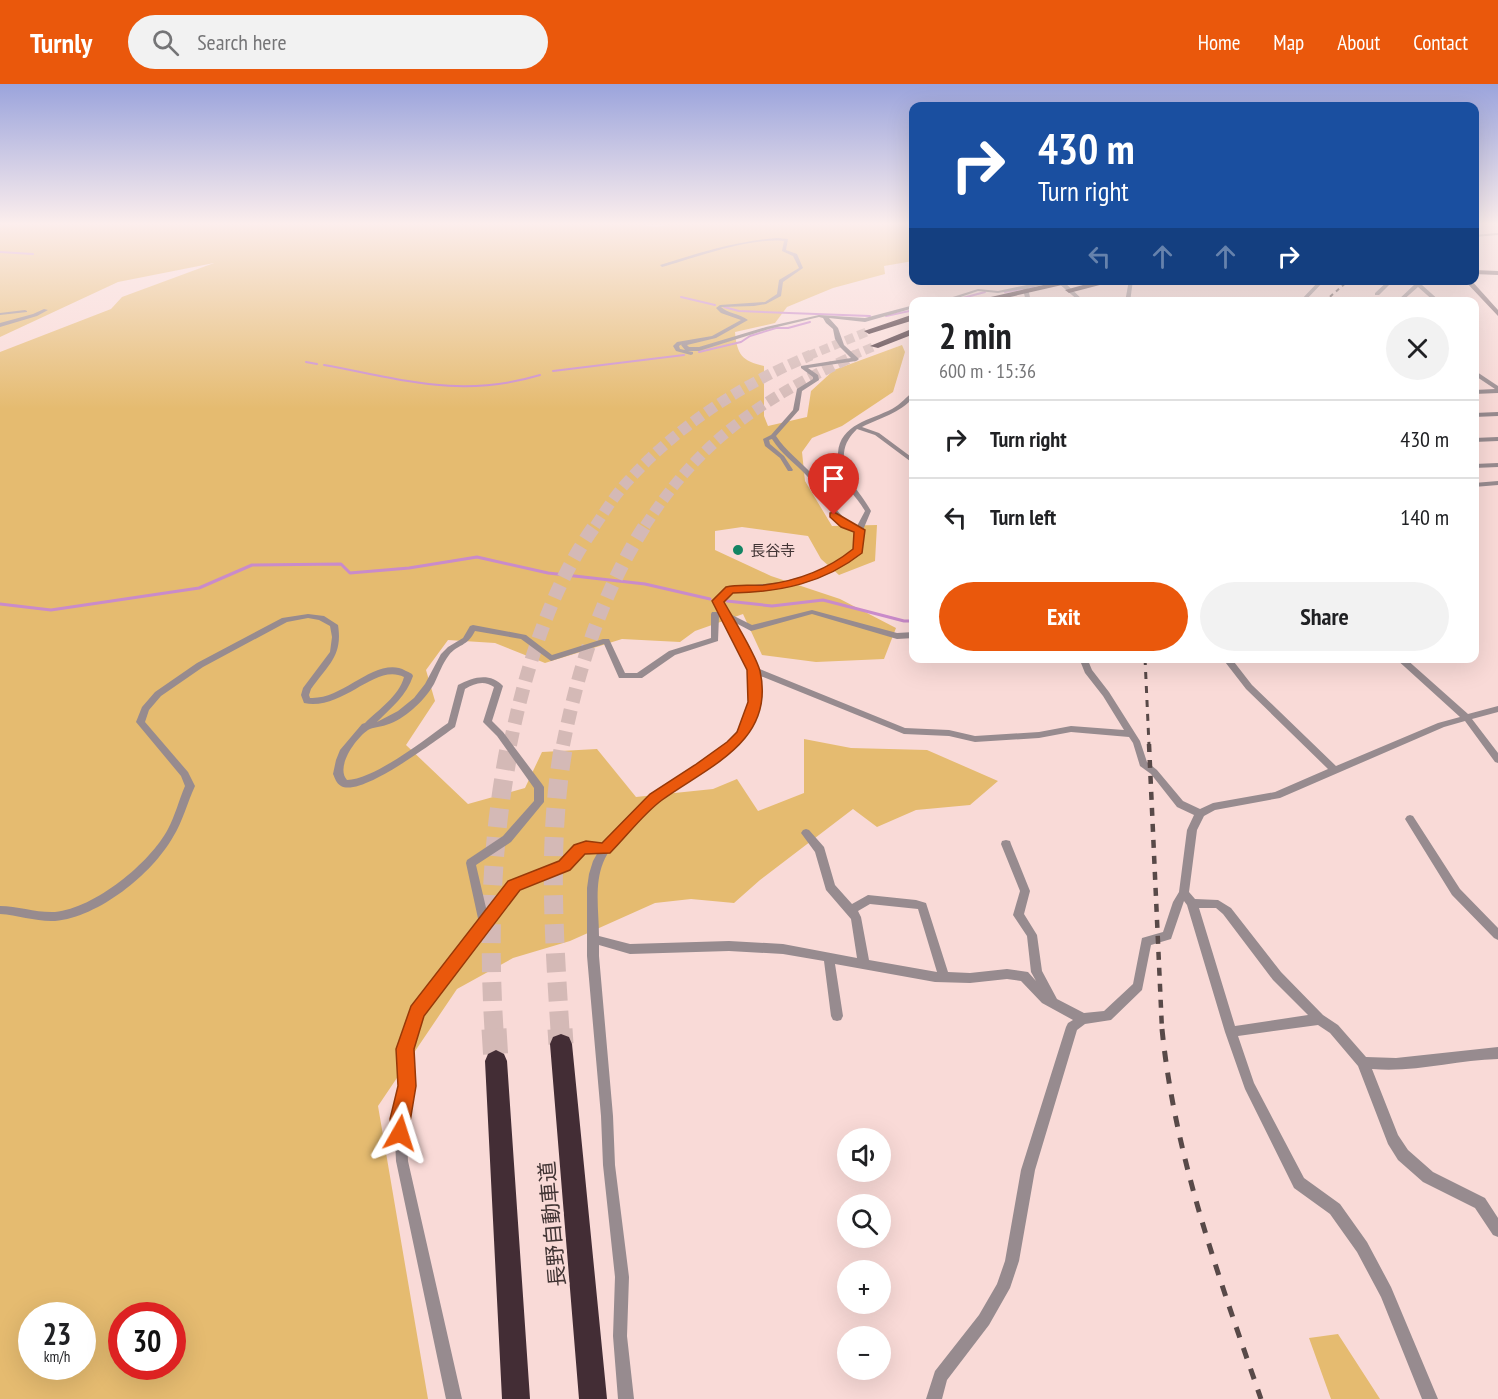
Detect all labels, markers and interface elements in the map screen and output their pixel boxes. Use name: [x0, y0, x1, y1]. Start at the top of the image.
search box: [128, 15, 548, 69]
text: Turnly: [30, 24, 92, 61]
icon: search: [149, 26, 182, 59]
text: Search here: [197, 28, 287, 56]
text: Home: [1198, 29, 1240, 56]
text: Map: [1273, 29, 1304, 56]
text: About: [1337, 29, 1380, 56]
text: Contact: [1413, 29, 1468, 56]
text: 430 m: [1038, 121, 1135, 176]
icon: right: [939, 126, 1017, 204]
text: Turn right: [1038, 174, 1129, 208]
icon: left: [1083, 240, 1116, 273]
icon: ahead: [1146, 240, 1179, 273]
icon: ahead: [1209, 240, 1242, 273]
icon: right: [1272, 240, 1305, 273]
text: 2 min: [939, 312, 1012, 359]
button: close: [1386, 317, 1449, 380]
text: 600 m · 15:36: [939, 358, 1036, 384]
icon: right: [939, 423, 972, 456]
text: Turn right: [990, 425, 1067, 453]
text: 430 m: [1400, 425, 1449, 453]
pin: [808, 453, 859, 515]
icon: arrive: [817, 462, 850, 495]
icon: left: [939, 501, 972, 534]
text: Turn left: [990, 503, 1056, 531]
text: 140 m: [1400, 503, 1449, 531]
place label: 長谷寺: [750, 541, 795, 560]
marker: 長谷寺: [731, 543, 745, 557]
button: Exit: [939, 582, 1188, 651]
button: Share: [1200, 582, 1449, 651]
position arrow: [368, 1101, 432, 1165]
map controls: [837, 1128, 891, 1380]
button: sound: [837, 1128, 891, 1182]
street label: 長野自動車道: [533, 1160, 571, 1288]
button: search: [837, 1194, 891, 1248]
button: +: [837, 1260, 891, 1314]
speed limit sign: 30: [108, 1302, 186, 1380]
text: 23: [43, 1314, 71, 1353]
button: −: [837, 1326, 891, 1380]
text: km/h: [44, 1347, 70, 1366]

